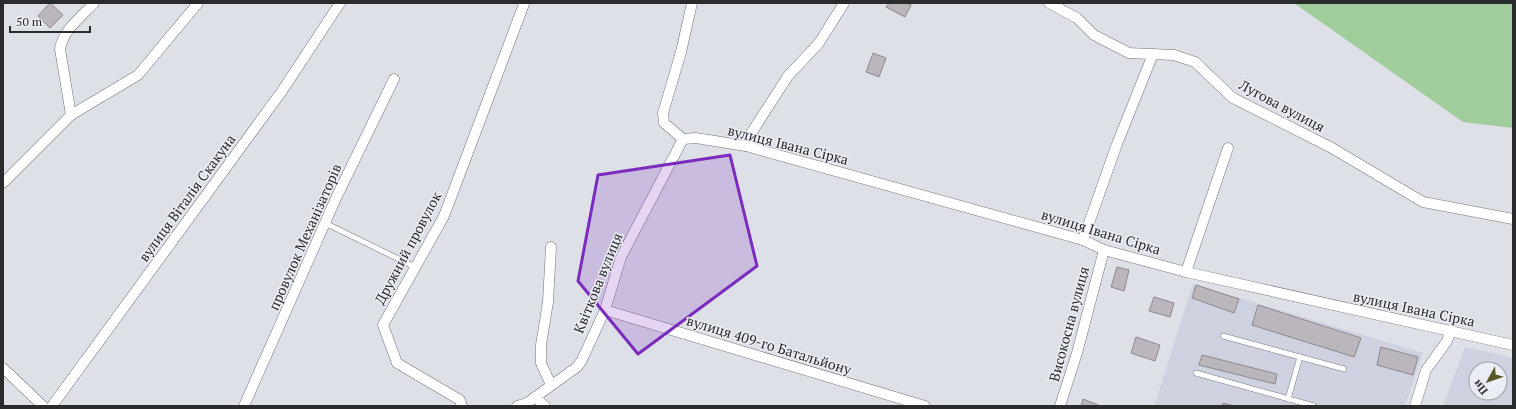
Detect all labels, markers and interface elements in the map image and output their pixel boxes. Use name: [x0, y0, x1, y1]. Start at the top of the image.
scale bar: [10, 8, 90, 34]
text: 50 m: [16, 14, 43, 29]
street label: Лугова вулиця: [1235, 75, 1328, 136]
street label: вулиця Івана Сірка: [726, 120, 851, 169]
street label: вулиця Віталія Скакуна: [134, 130, 239, 265]
street label: провулок Механізаторів: [264, 160, 345, 313]
street label: Дружний провулок: [370, 188, 445, 307]
street label: вулиця Івана Сірка: [1039, 204, 1163, 259]
street label: Квіткова вулиця: [569, 230, 626, 336]
street label: Високосна вулиця: [1044, 264, 1093, 383]
street label: вулиця Івана Сірка: [1351, 286, 1477, 331]
street label: вулиця 409-го Батальйону: [684, 310, 855, 379]
north arrow: [1468, 361, 1508, 401]
text: Пн: [1470, 377, 1491, 398]

